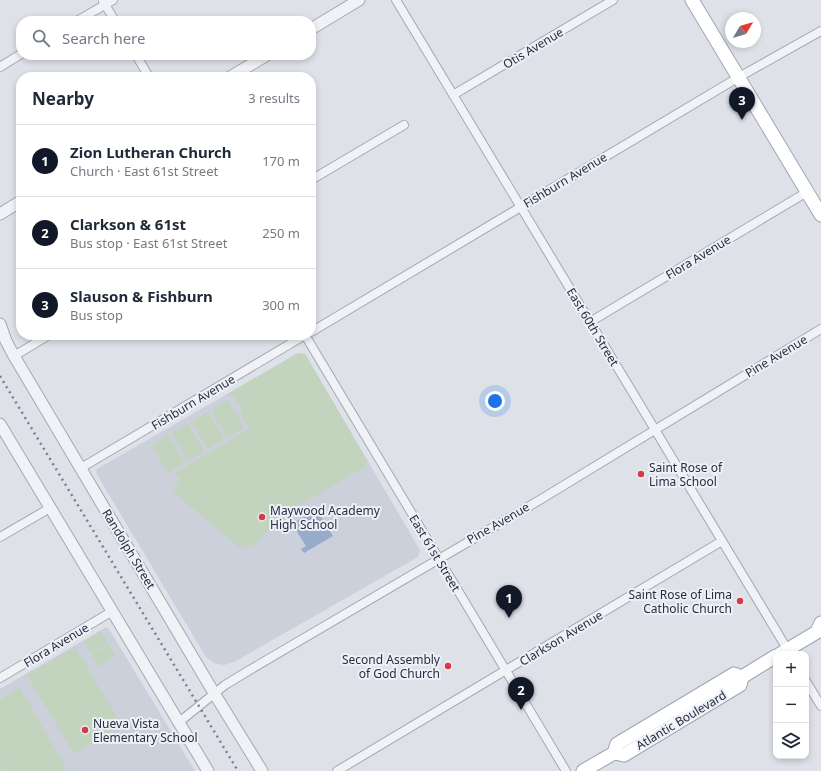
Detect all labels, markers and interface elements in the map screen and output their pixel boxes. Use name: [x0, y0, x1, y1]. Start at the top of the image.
north arrow: [725, 12, 761, 48]
search box: [16, 16, 316, 60]
street label: Otis Avenue: [500, 23, 567, 73]
icon: search: [30, 27, 52, 49]
text: Search here: [62, 28, 145, 48]
text: Nearby: [32, 87, 94, 110]
pin: 3: [729, 87, 755, 120]
text: 3 results: [248, 89, 300, 107]
text: Zion Lutheran Church: [70, 142, 232, 162]
street label: Fishburn Avenue: [520, 148, 610, 212]
text: 1: [41, 152, 49, 170]
text: 170 m: [262, 152, 300, 170]
text: Church · East 61st Street: [70, 162, 218, 180]
text: Clarkson & 61st: [70, 214, 186, 234]
text: 2: [41, 224, 49, 242]
text: 250 m: [262, 224, 300, 242]
street label: Flora Avenue: [662, 231, 734, 283]
text: Bus stop · East 61st Street: [70, 234, 227, 252]
street label: East 60th Street: [563, 285, 623, 370]
text: Slauson & Fishburn: [70, 286, 213, 306]
text: 3: [41, 296, 49, 314]
text: 300 m: [262, 296, 300, 314]
text: Bus stop: [70, 306, 123, 324]
street label: Pine Avenue: [742, 331, 810, 381]
street label: Fishburn Avenue: [148, 370, 238, 434]
your location: [485, 391, 505, 411]
place label: Saint Rose of Lima School: [649, 459, 723, 490]
marker: Saint Rose of Lima School: [636, 469, 646, 479]
street label: Pine Avenue: [464, 498, 533, 548]
place label: Maywood Academy High School: [270, 502, 381, 533]
street label: Randolph Street: [98, 506, 160, 593]
street label: East 61st Street: [405, 511, 465, 595]
marker: Maywood Academy High School: [257, 512, 267, 522]
pin: 1: [496, 585, 522, 618]
place label: Saint Rose of Lima Catholic Church: [629, 586, 732, 617]
marker: Saint Rose of Lima Catholic Church: [735, 596, 745, 606]
street label: Clarkson Avenue: [516, 606, 606, 670]
street label: Flora Avenue: [20, 619, 92, 671]
place label: Second Assembly of God Church: [342, 651, 441, 682]
map controls: [773, 651, 809, 759]
button: +: [773, 651, 809, 687]
marker: Second Assembly of God Church: [443, 661, 453, 671]
pin: 2: [508, 677, 534, 710]
street label: Atlantic Boulevard: [633, 686, 729, 754]
button: −: [773, 687, 809, 723]
place label: Nueva Vista Elementary School: [93, 715, 198, 746]
button: layers: [773, 723, 809, 759]
marker: Nueva Vista Elementary School: [80, 725, 90, 735]

